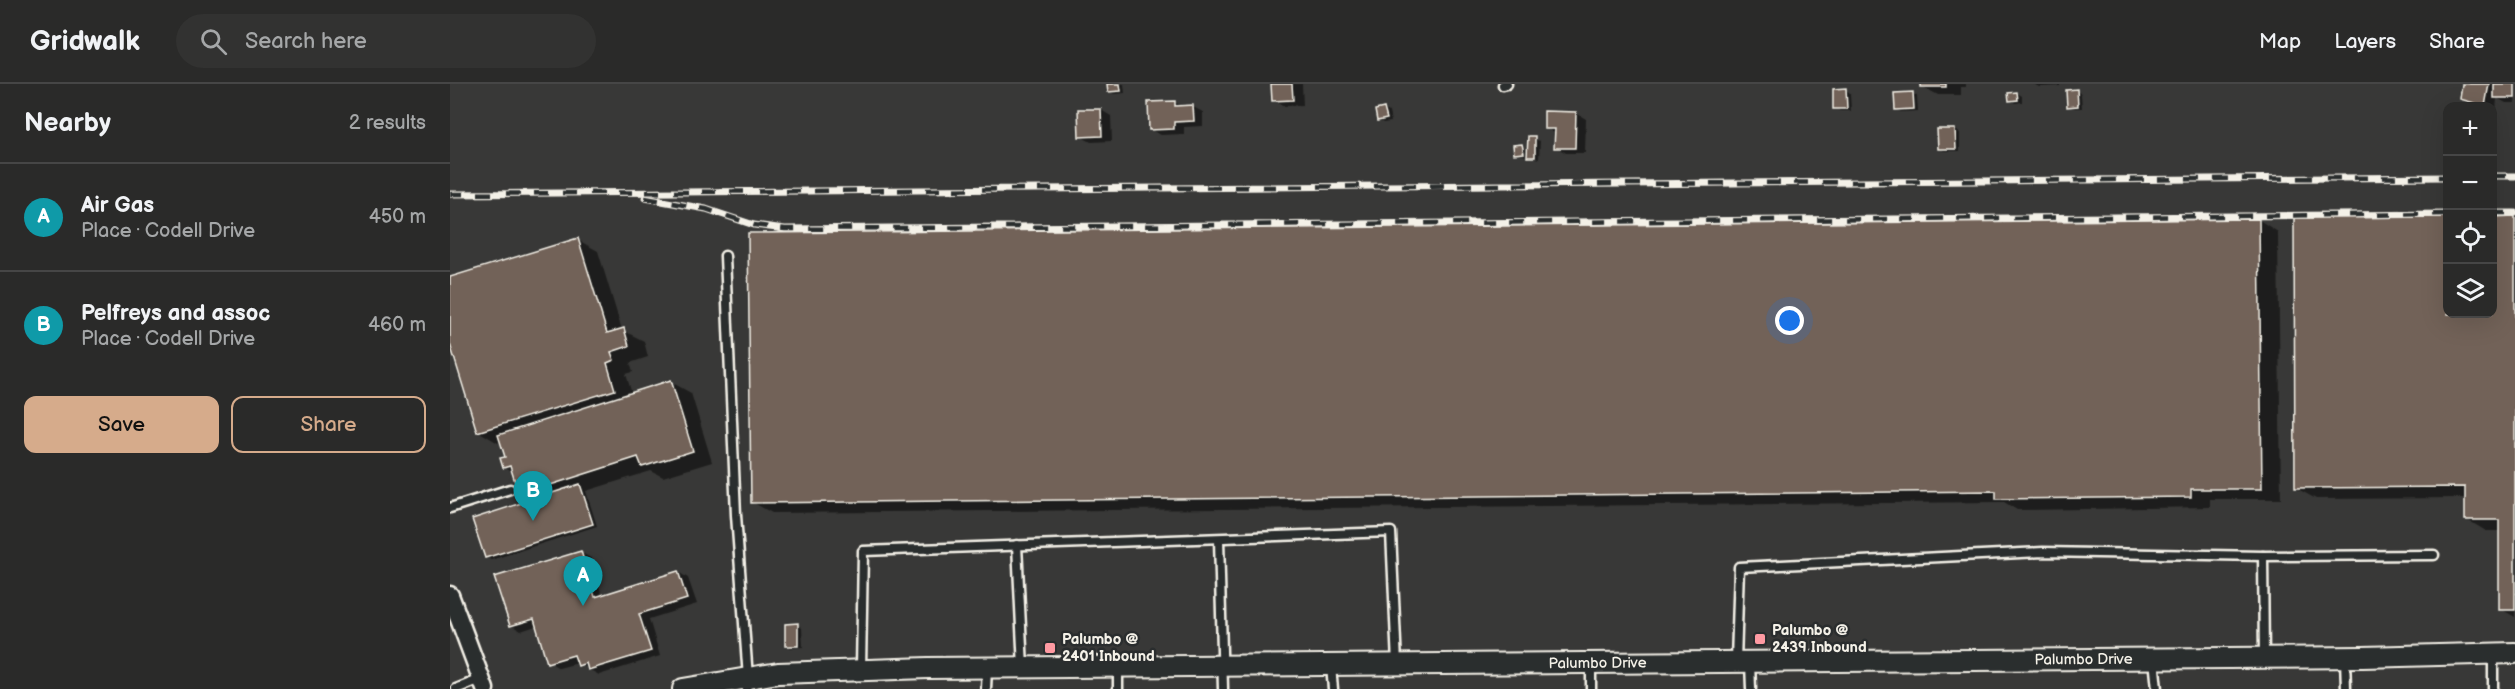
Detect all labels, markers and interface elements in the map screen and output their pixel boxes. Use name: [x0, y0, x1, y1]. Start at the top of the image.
search box: [176, 14, 596, 68]
text: Gridwalk: [30, 25, 140, 58]
icon: search: [197, 25, 230, 58]
text: Search here: [245, 28, 367, 55]
text: Map: [2259, 29, 2301, 54]
text: Layers: [2334, 29, 2396, 54]
text: Share: [2429, 29, 2485, 54]
map controls: [2443, 102, 2497, 318]
button: +: [2443, 102, 2497, 156]
text: Nearby: [24, 108, 111, 139]
text: 2 results: [349, 111, 426, 135]
button: −: [2443, 156, 2497, 210]
text: Air Gas: [81, 192, 154, 219]
text: A: [37, 205, 50, 229]
text: 450 m: [369, 205, 426, 229]
button: locate: [2443, 210, 2497, 264]
text: Place · Codell Drive: [81, 219, 255, 243]
button: layers: [2443, 264, 2497, 318]
text: Pelfreys and assoc: [81, 300, 270, 327]
your location: [1775, 306, 1804, 335]
text: B: [36, 313, 51, 337]
text: 460 m: [368, 313, 426, 337]
text: Place · Codell Drive: [81, 327, 255, 351]
button: Save: [24, 396, 219, 453]
button: Share: [231, 396, 426, 453]
pin: B: [514, 472, 553, 521]
pin: A: [564, 556, 602, 606]
place label: Palumbo @ 2439 Inbound: [1772, 621, 1867, 657]
place label: Palumbo @ 2401 Inbound: [1062, 630, 1155, 666]
marker: Palumbo @ 2439 Inbound: [1753, 632, 1767, 646]
marker: Palumbo @ 2401 Inbound: [1043, 641, 1057, 655]
street label: Palumbo Drive: [2034, 649, 2133, 669]
street label: Palumbo Drive: [1549, 653, 1647, 673]

